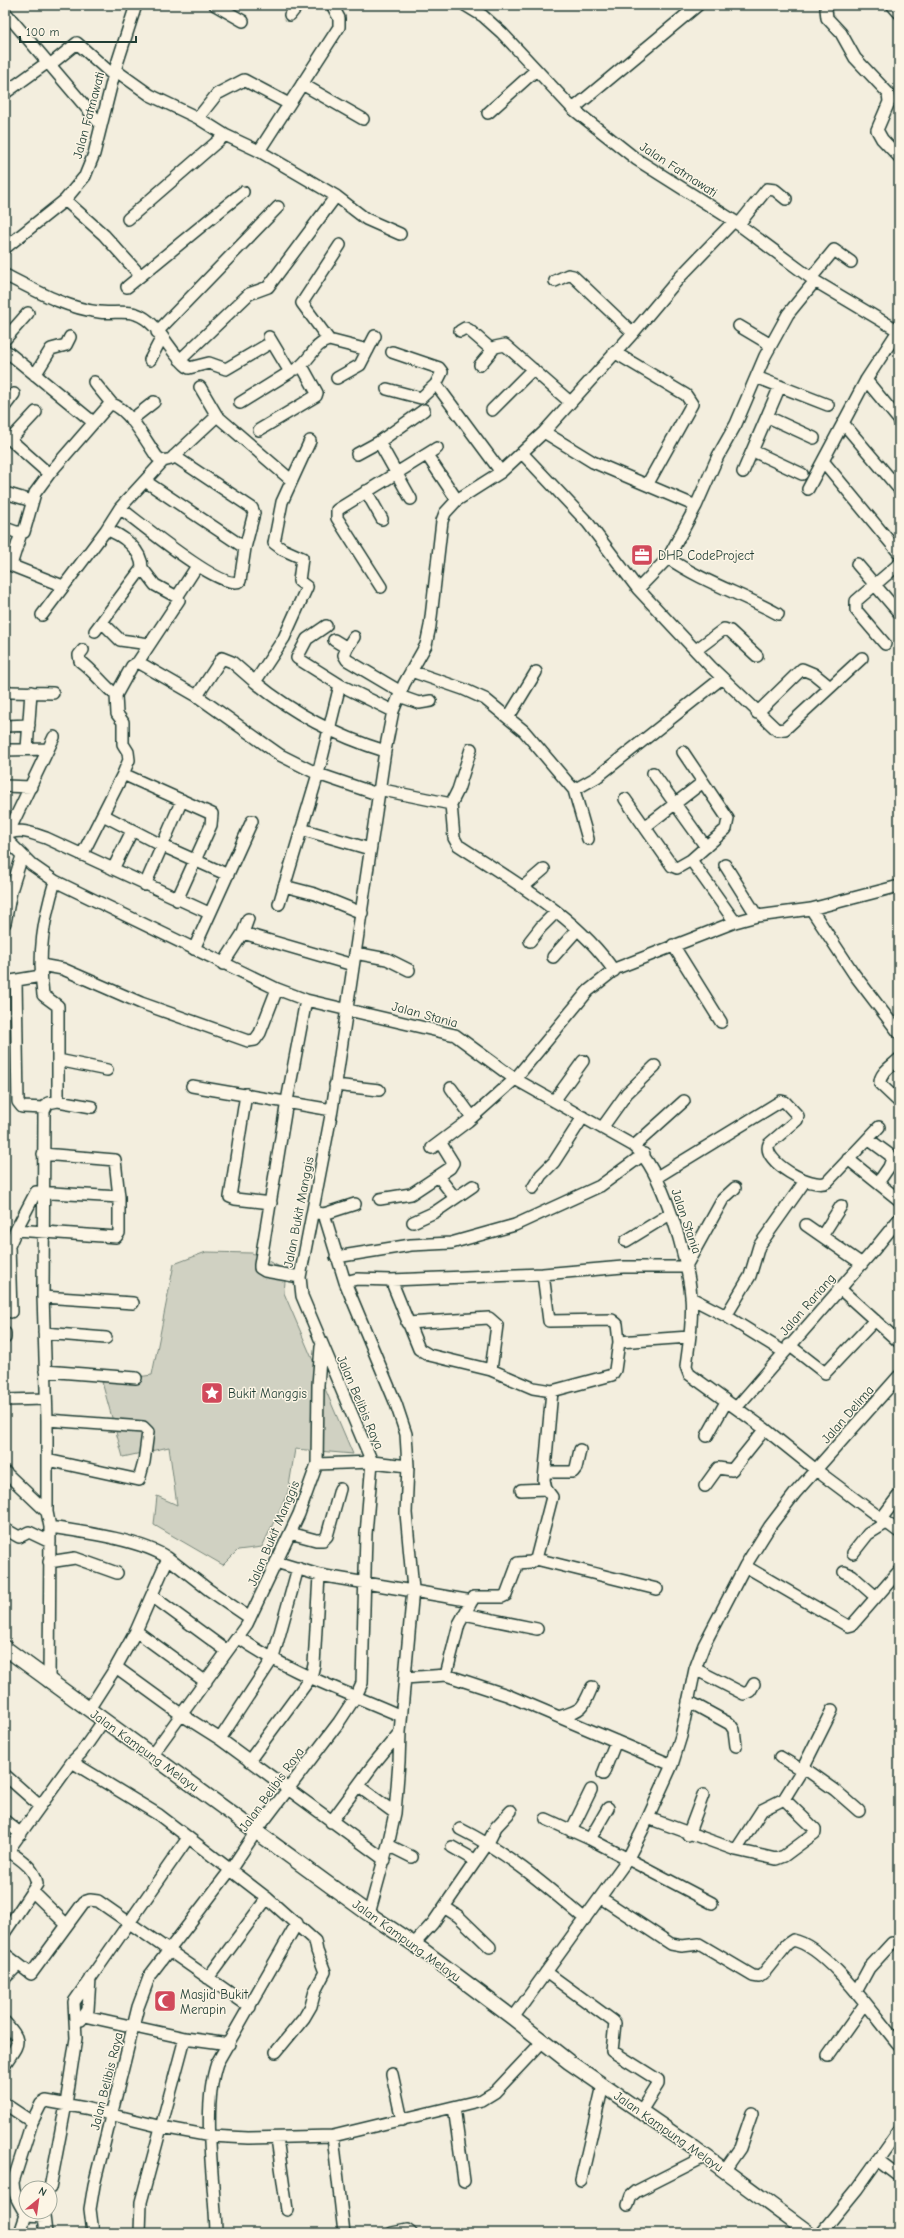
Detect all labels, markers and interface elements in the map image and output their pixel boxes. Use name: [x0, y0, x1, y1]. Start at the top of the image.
scale bar: [20, 18, 136, 44]
text: 100 m: [26, 25, 59, 39]
street label: Jalan Fatmawati: [70, 70, 107, 160]
street label: Jalan Fatmawati: [637, 139, 720, 200]
office icon: DHP CodeProject: [629, 542, 655, 568]
place label: DHP CodeProject: [658, 548, 755, 563]
street label: Jalan Stania: [390, 998, 460, 1031]
street label: Jalan Bukit Manggis: [280, 1155, 317, 1269]
street label: Jalan Stania: [668, 1187, 705, 1256]
street label: Jalan Rariang: [776, 1270, 838, 1338]
street label: Jalan Belibis Raya: [334, 1353, 387, 1451]
place icon: Bukit Manggis: [199, 1380, 225, 1406]
street label: Jalan Delima: [818, 1382, 877, 1446]
place label: Bukit Manggis: [228, 1386, 307, 1401]
street label: Jalan Bukit Manggis: [245, 1478, 302, 1588]
street label: Jalan Kampung Melayu: [88, 1706, 202, 1795]
street label: Jalan Belibis Raya: [236, 1744, 307, 1834]
street label: Jalan Kampung Melayu: [350, 1896, 464, 1985]
place label: Masjid Bukit Merapin: [180, 1987, 249, 2017]
mosque icon: Masjid Bukit Merapin: [152, 1988, 178, 2014]
street label: Jalan Belibis Raya: [87, 2031, 126, 2132]
street label: Jalan Kampung Melayu: [611, 2088, 726, 2175]
north arrow: [18, 2180, 58, 2220]
text: N: [36, 2184, 49, 2199]

